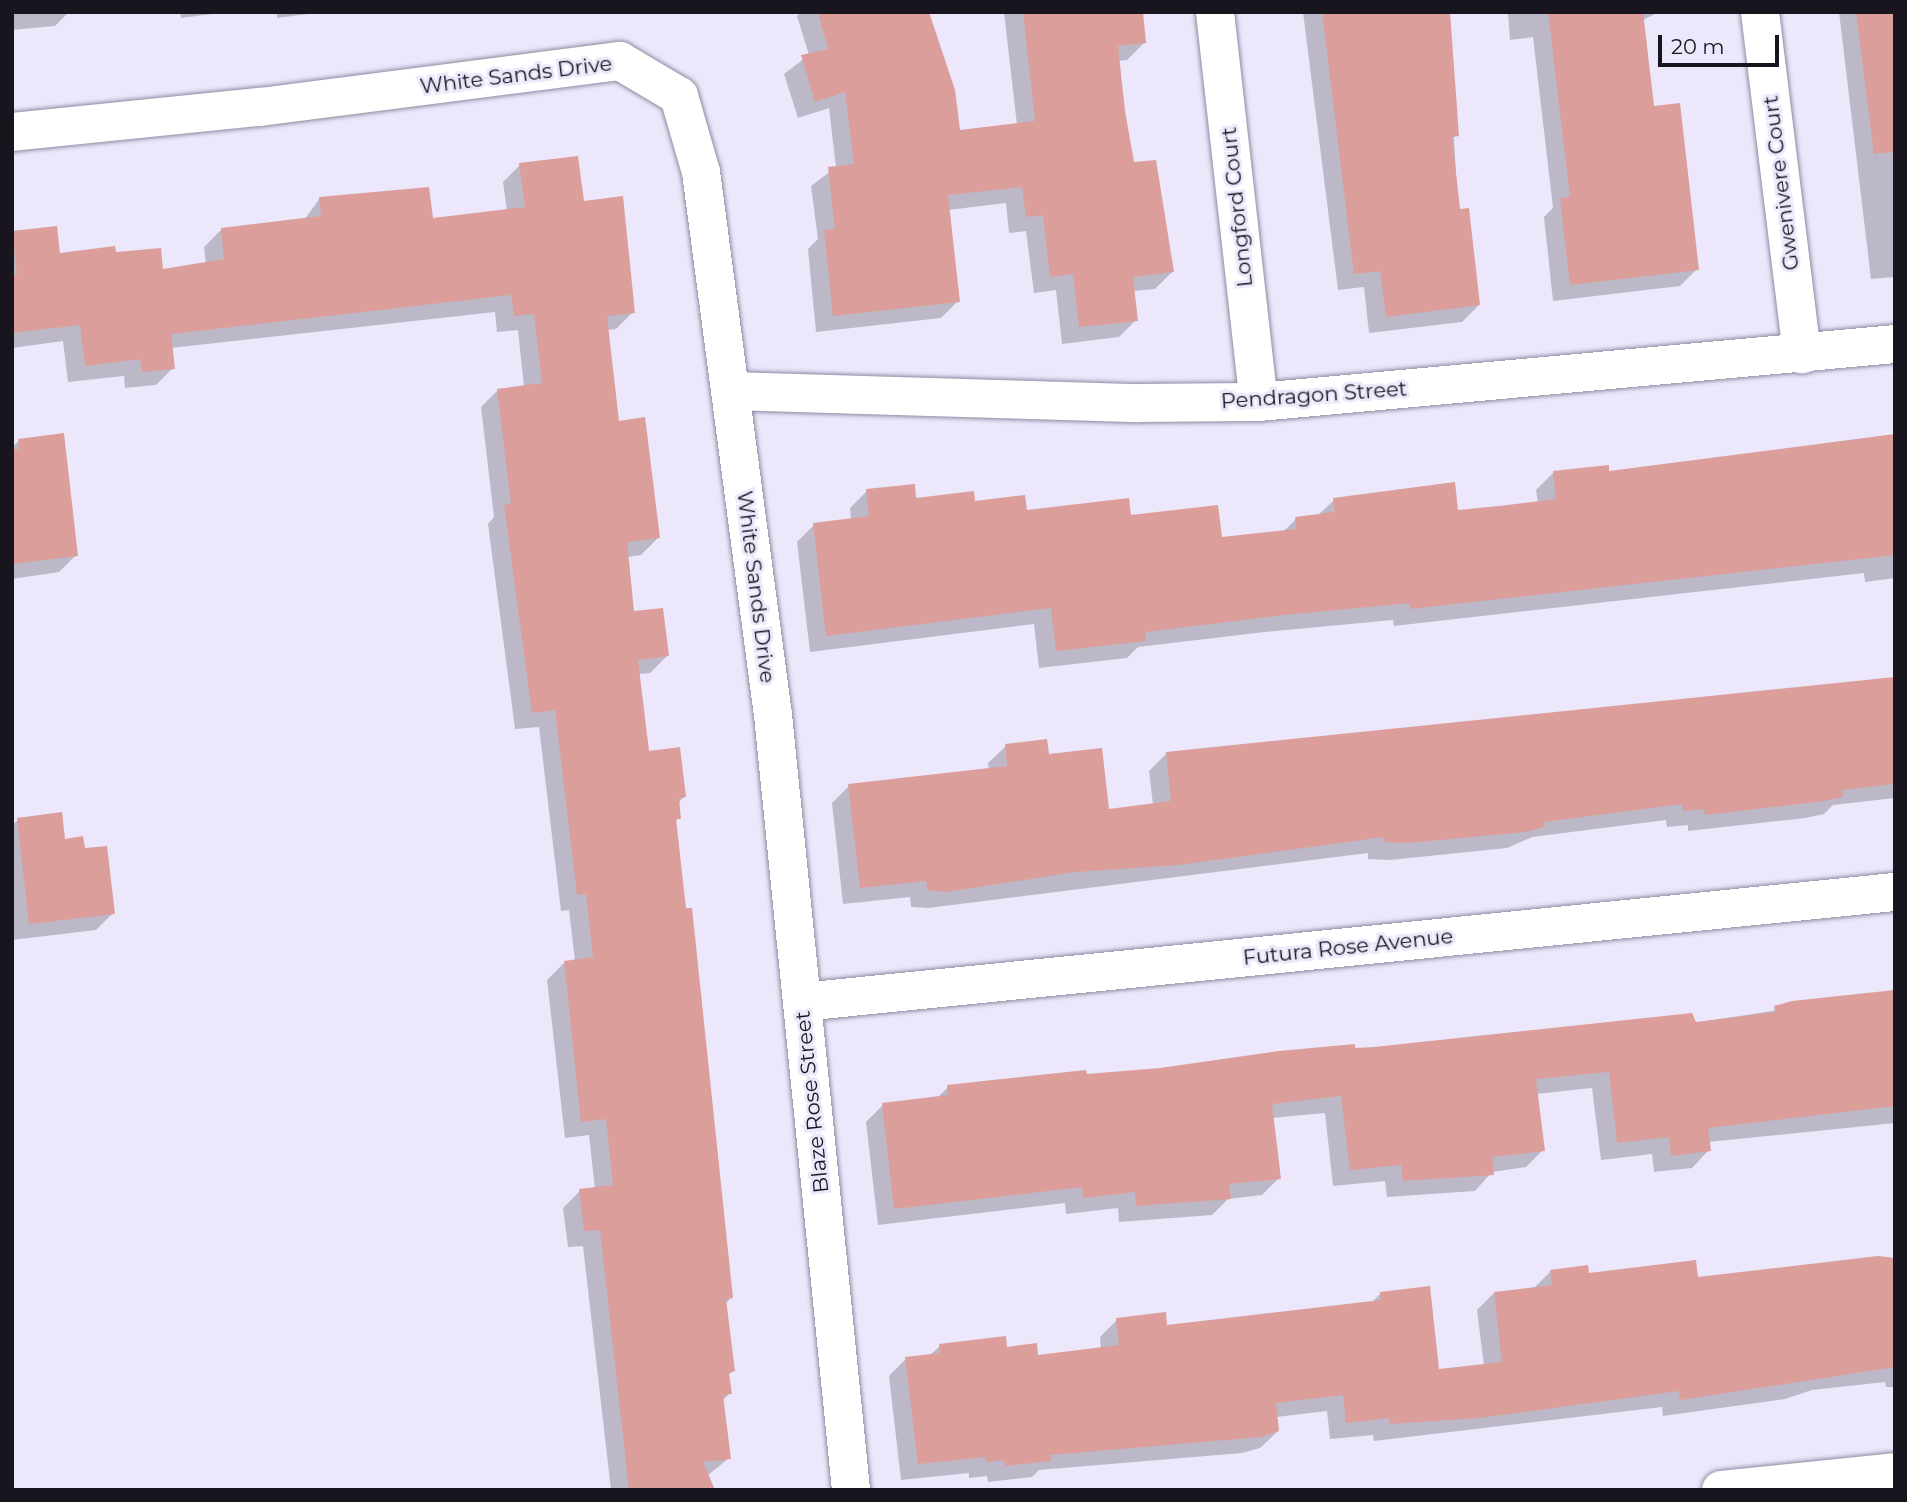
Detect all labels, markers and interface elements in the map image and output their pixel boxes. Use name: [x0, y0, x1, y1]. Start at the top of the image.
scale bar: [1662, 21, 1783, 65]
text: 20 m: [1671, 34, 1725, 59]
street label: White Sands Drive: [418, 51, 614, 99]
street label: Gwenivere Court: [1758, 94, 1804, 272]
street label: Longford Court: [1216, 126, 1258, 288]
street label: Pendragon Street: [1220, 376, 1408, 414]
street label: White Sands Drive: [732, 489, 780, 685]
street label: Futura Rose Avenue: [1242, 923, 1454, 971]
street label: Blaze Rose Street: [790, 1010, 834, 1194]

